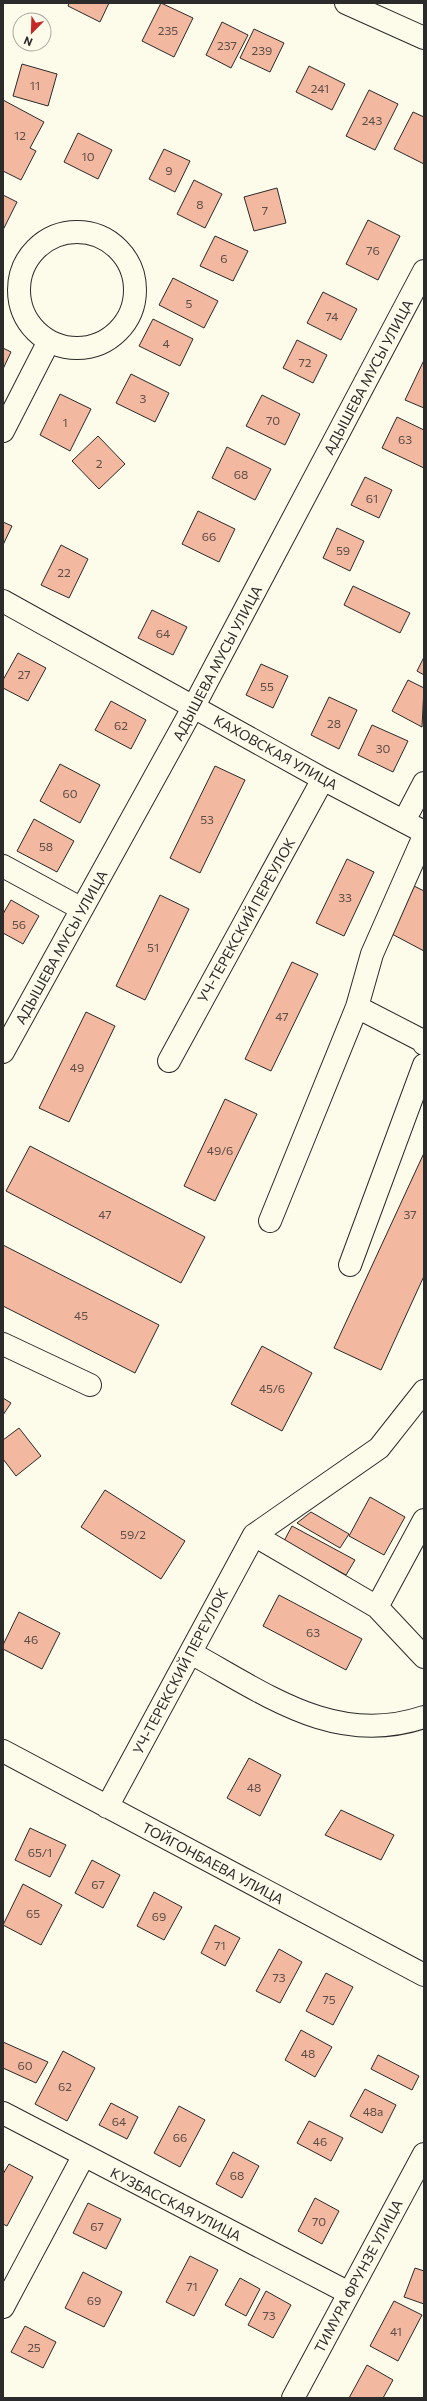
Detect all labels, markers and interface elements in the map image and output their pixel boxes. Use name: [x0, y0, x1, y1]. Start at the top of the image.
north arrow: [12, 12, 52, 52]
house number: 235: [158, 23, 178, 37]
text: N: [22, 34, 34, 49]
house number: 237: [217, 38, 237, 52]
house number: 239: [252, 43, 272, 57]
house number: 11: [30, 78, 40, 92]
house number: 241: [311, 81, 329, 95]
house number: 243: [362, 113, 382, 127]
house number: 12: [14, 128, 26, 142]
house number: 10: [82, 149, 95, 163]
house number: 9: [165, 163, 173, 177]
house number: 8: [196, 197, 204, 211]
house number: 7: [262, 203, 268, 217]
house number: 76: [366, 243, 380, 257]
house number: 6: [220, 251, 228, 265]
house number: 5: [186, 296, 193, 310]
street label: АДЫШЕВА МУСЫ УЛИЦА: [320, 296, 416, 457]
house number: 74: [326, 309, 338, 323]
house number: 4: [162, 336, 170, 350]
house number: 72: [299, 355, 312, 369]
house number: 3: [140, 391, 147, 405]
house number: 70: [266, 413, 280, 427]
house number: 1: [62, 415, 68, 429]
house number: 63: [398, 432, 412, 446]
house number: 2: [96, 456, 103, 470]
house number: 68: [234, 467, 248, 481]
house number: 61: [366, 491, 378, 505]
house number: 66: [202, 529, 216, 543]
house number: 59: [336, 543, 350, 557]
house number: 22: [57, 565, 71, 579]
street label: АДЫШЕВА МУСЫ УЛИЦА: [169, 582, 265, 743]
house number: 64: [156, 626, 170, 640]
house number: 27: [18, 667, 30, 681]
house number: 55: [260, 679, 274, 693]
street label: КАХОВСКАЯ УЛИЦА: [211, 711, 341, 793]
house number: 28: [327, 716, 341, 730]
house number: 62: [114, 718, 128, 732]
house number: 30: [376, 741, 391, 755]
house number: 60: [62, 786, 78, 800]
house number: 53: [200, 812, 214, 826]
street label: УЧ-ТЕРЕКСКИЙ ПЕРЕУЛОК: [194, 835, 298, 1005]
house number: 58: [39, 839, 53, 853]
street label: АДЫШЕВА МУСЫ УЛИЦА: [12, 867, 111, 1027]
house number: 33: [338, 890, 352, 904]
house number: 56: [12, 917, 26, 931]
house number: 51: [147, 940, 159, 954]
house number: 47: [275, 1009, 289, 1023]
house number: 49: [70, 1060, 84, 1074]
house number: 49/6: [207, 1143, 233, 1157]
house number: 47: [98, 1207, 112, 1221]
house number: 37: [403, 1207, 417, 1221]
house number: 45: [74, 1308, 88, 1322]
house number: 45/6: [259, 1381, 285, 1395]
house number: 59/2: [120, 1527, 146, 1541]
street label: УЧ-ТЕРЕКСКИЙ ПЕРЕУЛОК: [129, 1585, 231, 1757]
house number: 63: [306, 1625, 320, 1639]
house number: 46: [24, 1632, 38, 1646]
house number: 48: [247, 1780, 261, 1794]
street label: ТОЙГОНБАЕВА УЛИЦА: [139, 1819, 287, 1908]
house number: 65/1: [28, 1845, 52, 1859]
house number: 67: [91, 1877, 105, 1891]
house number: 65: [26, 1906, 40, 1920]
house number: 69: [152, 1909, 166, 1923]
house number: 71: [214, 1938, 226, 1952]
house number: 73: [272, 1970, 286, 1984]
house number: 75: [322, 1992, 336, 2006]
house number: 48: [301, 2046, 315, 2060]
house number: 60: [17, 2058, 33, 2072]
house number: 62: [58, 2079, 72, 2093]
house number: 48а: [363, 2104, 383, 2118]
house number: 64: [112, 2114, 126, 2128]
house number: 66: [173, 2130, 187, 2144]
house number: 46: [313, 2134, 327, 2148]
street label: КУЗБАССКАЯ УЛИЦА: [108, 2164, 245, 2245]
house number: 68: [230, 2168, 244, 2182]
street label: ТИМУРА ФРУНЗЕ УЛИЦА: [310, 2196, 406, 2356]
house number: 70: [312, 2214, 326, 2228]
house number: 67: [90, 2219, 104, 2233]
house number: 71: [186, 2279, 198, 2293]
house number: 69: [87, 2293, 101, 2307]
house number: 73: [262, 2308, 276, 2322]
house number: 41: [390, 2324, 402, 2338]
house number: 25: [27, 2340, 41, 2354]

